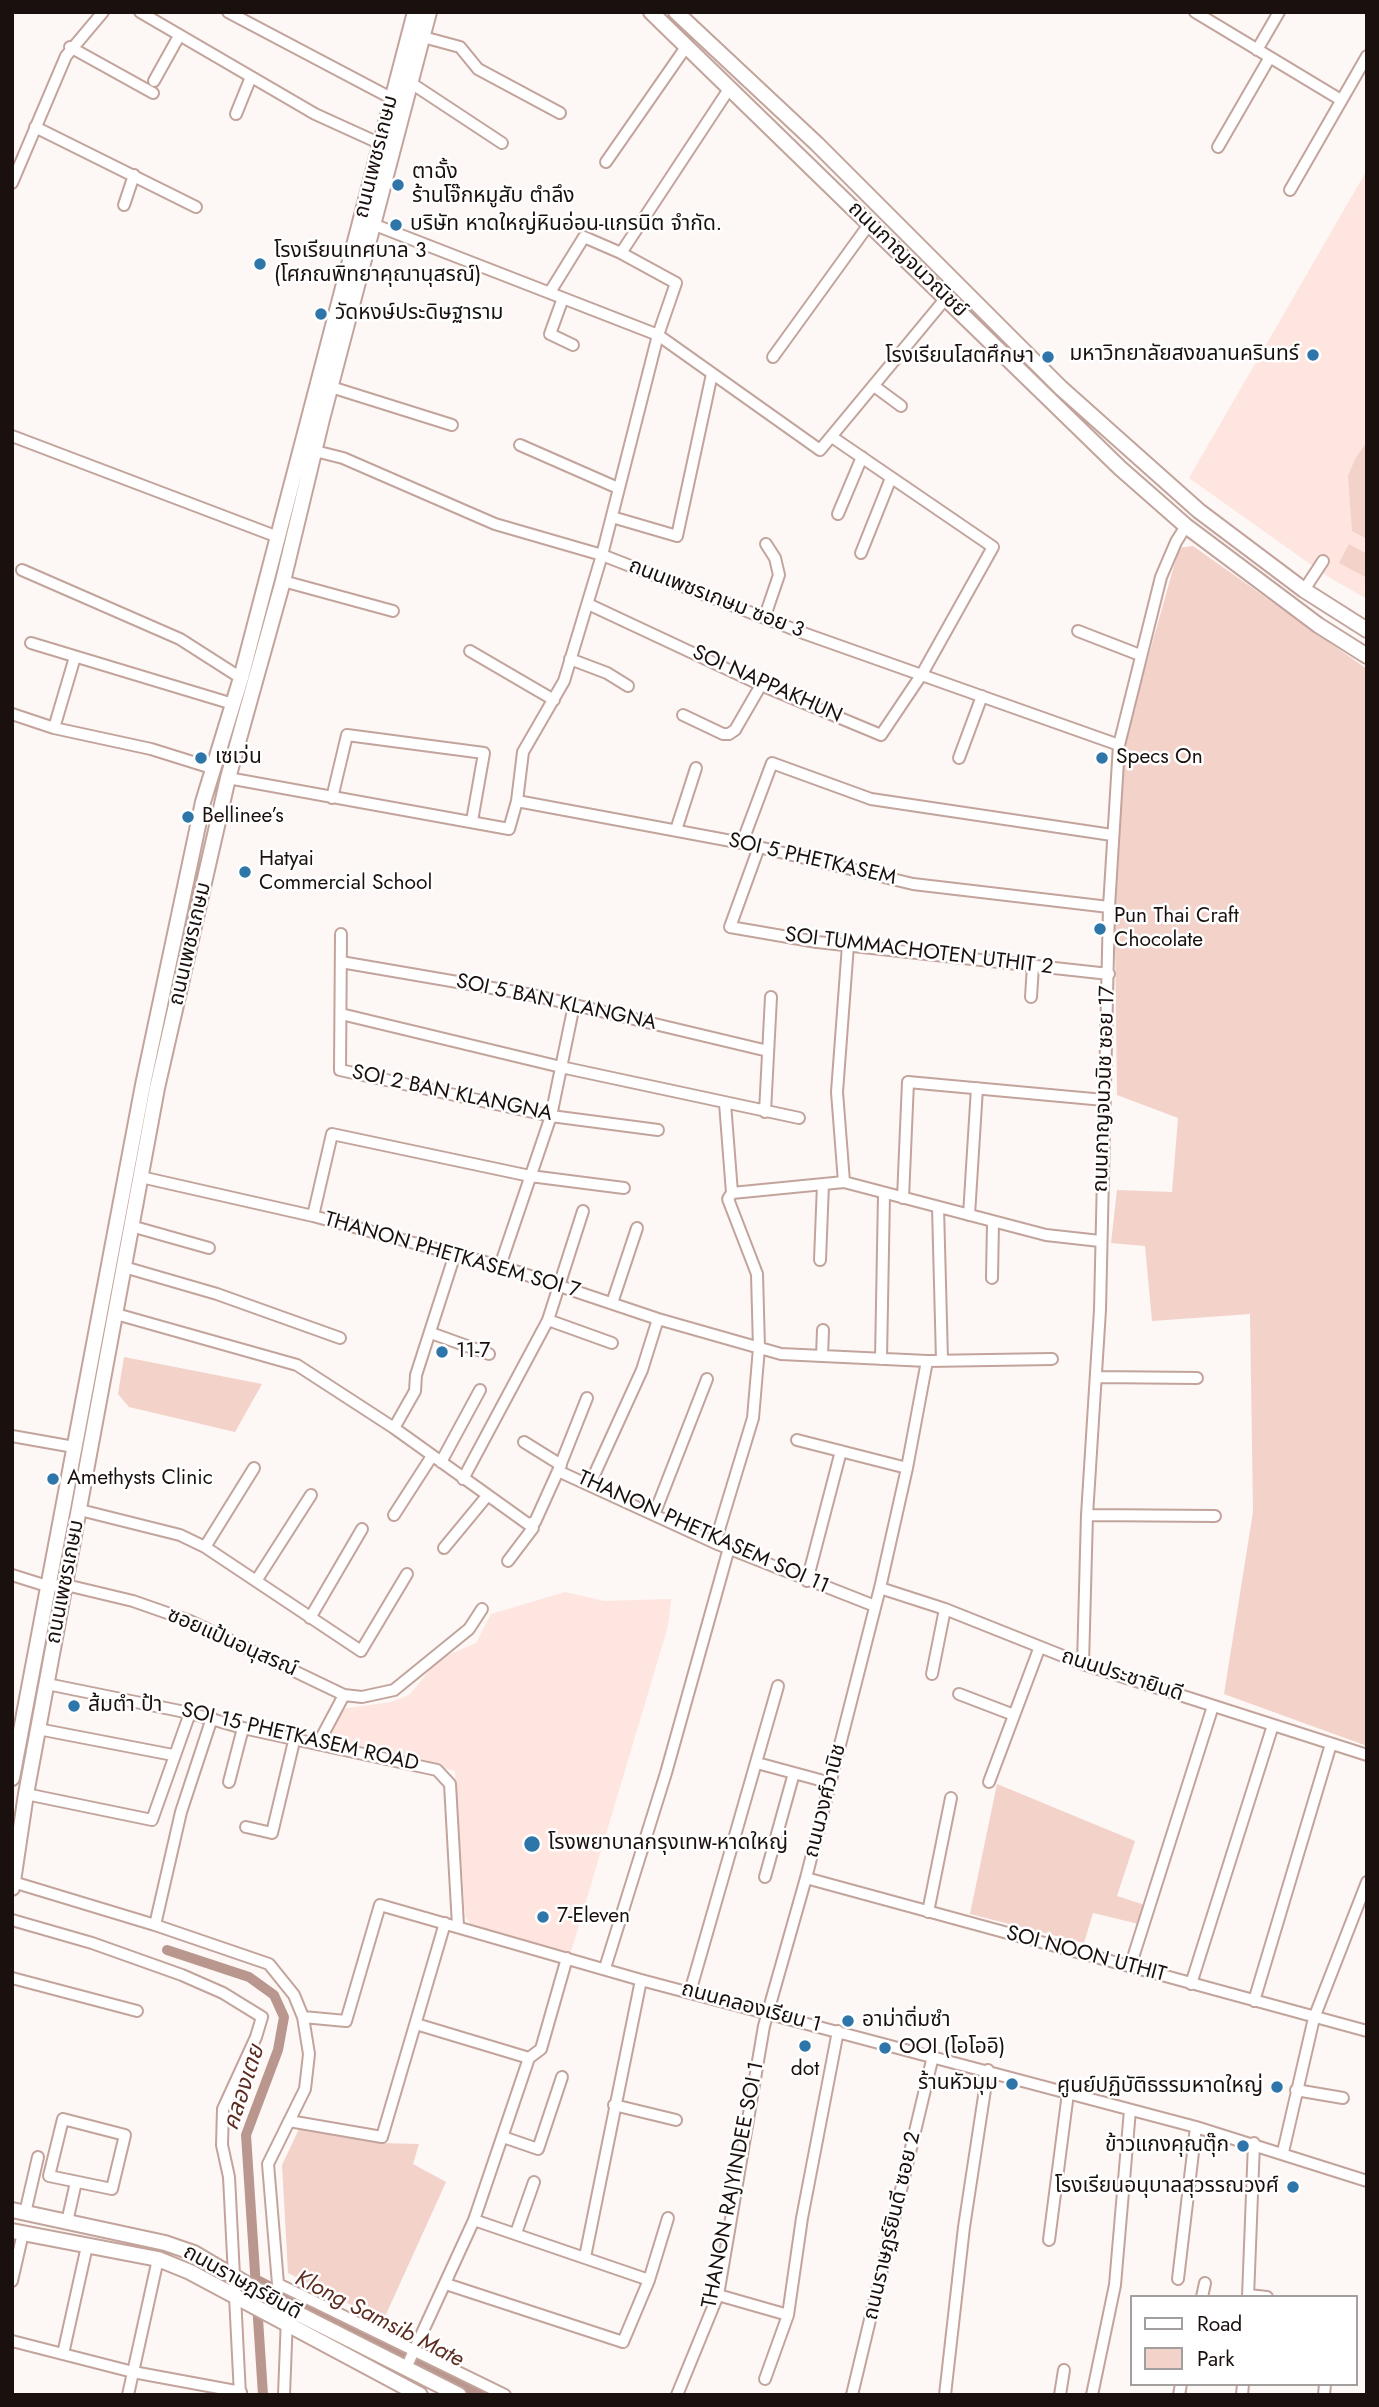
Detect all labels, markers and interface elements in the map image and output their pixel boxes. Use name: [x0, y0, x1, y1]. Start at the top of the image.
street label: ถนนเพชรเกษม: [350, 93, 404, 221]
place label: ตาฉั้ง ร้านโจ๊กหมูสับ ตำลึง: [412, 160, 575, 210]
marker: ตาฉั้ง ร้านโจ๊กหมูสับ ตำลึง: [390, 177, 406, 193]
street label: ถนนกาญจนวณิชย์: [842, 197, 972, 323]
place label: บริษัท หาดใหญ่หินอ่อน-แกรนิต จำกัด.: [410, 212, 722, 238]
marker: บริษัท หาดใหญ่หินอ่อน-แกรนิต จำกัด.: [388, 217, 404, 233]
place label: โรงเรียนเทศบาล 3 (โศภณพิทยาคุณานุสรณ์): [274, 239, 481, 289]
marker: โรงเรียนเทศบาล 3 (โศภณพิทยาคุณานุสรณ์): [252, 256, 268, 272]
place label: วัดหงษ์ประดิษฐาราม: [335, 301, 503, 327]
marker: วัดหงษ์ประดิษฐาราม: [313, 306, 329, 322]
place label: มหาวิทยาลัยสงขลานครินทร์: [1069, 342, 1299, 368]
place label: โรงเรียนโสตศึกษา: [885, 344, 1034, 370]
marker: มหาวิทยาลัยสงขลานครินทร์: [1305, 347, 1321, 363]
marker: โรงเรียนโสตศึกษา: [1040, 349, 1056, 365]
street label: ถนนเพชรเกษม ซอย 3: [625, 554, 807, 644]
street label: SOI NAPPAKHUN: [688, 641, 846, 729]
place label: เซเว่น: [215, 745, 262, 771]
place label: Specs On: [1116, 745, 1203, 771]
marker: เซเว่น: [193, 750, 209, 766]
marker: Specs On: [1094, 750, 1110, 766]
place label: Bellinee’s: [202, 804, 284, 830]
marker: Bellinee’s: [180, 809, 196, 825]
street label: SOI 5 PHETKASEM: [726, 828, 898, 892]
place label: Hatyai Commercial School: [259, 847, 432, 897]
marker: Hatyai Commercial School: [237, 864, 253, 880]
street label: ถนนเพชรเกษม: [165, 880, 217, 1008]
place label: Pun Thai Craft Chocolate: [1114, 904, 1239, 954]
marker: Pun Thai Craft Chocolate: [1092, 921, 1108, 937]
street label: SOI TUMMACHOTEN UTHIT 2: [783, 923, 1055, 981]
street label: SOI 5 BAN KLANGNA: [454, 969, 658, 1037]
street label: ถนนกาญจนวนิช ซอย 17: [1089, 985, 1121, 1193]
street label: SOI 2 BAN KLANGNA: [350, 1060, 554, 1128]
street label: THANON PHETKASEM SOI 7: [321, 1207, 583, 1305]
place label: 11-7: [456, 1339, 490, 1365]
marker: 11-7: [434, 1344, 450, 1360]
place label: Amethysts Clinic: [67, 1466, 213, 1492]
street label: THANON PHETKASEM SOI 11: [573, 1466, 833, 1600]
marker: Amethysts Clinic: [45, 1471, 61, 1487]
street label: ถนนเพชรเกษม: [42, 1518, 90, 1646]
street label: ซอยแป้นอนุสรณ์: [163, 1603, 301, 1683]
street label: ถนนประชายินดี: [1058, 1644, 1186, 1708]
place label: ส้มตำ ป้า: [88, 1693, 162, 1719]
marker: ส้มตำ ป้า: [66, 1698, 82, 1714]
street label: SOI 15 PHETKASEM ROAD: [179, 1698, 421, 1778]
street label: ถนนวงศ์วานิช: [800, 1741, 852, 1861]
place label: โรงพยาบาลกรุงเทพ-หาดใหญ่: [548, 1831, 788, 1857]
marker: โรงพยาบาลกรุงเทพ-หาดใหญ่: [522, 1834, 542, 1854]
place label: 7-Eleven: [557, 1904, 630, 1930]
marker: 7-Eleven: [535, 1909, 551, 1925]
street label: SOI NOON UTHIT: [1003, 1922, 1169, 1988]
street label: ถนนคลองเรียน 1: [678, 1977, 824, 2039]
place label: อาม่าติ่มซำ: [862, 2008, 950, 2034]
marker: อาม่าติ่มซำ: [840, 2013, 856, 2029]
place label: OOI (โอโออิ): [899, 2035, 1005, 2061]
marker: dot: [797, 2038, 813, 2054]
marker: OOI (โอโออิ): [877, 2040, 893, 2056]
water label: คลองเตย: [218, 2042, 272, 2134]
place label: dot: [791, 2057, 819, 2083]
street label: THANON RAJYINDEE SOI 1: [698, 2060, 770, 2310]
place label: ร้านหัวมุม: [918, 2071, 998, 2097]
place label: ศูนย์ปฏิบัติธรรมหาดใหญ่: [1057, 2074, 1263, 2100]
marker: ร้านหัวมุม: [1004, 2076, 1020, 2092]
marker: ศูนย์ปฏิบัติธรรมหาดใหญ่: [1269, 2079, 1285, 2095]
street label: ถนนราษฏร์ยินดี ซอย 2: [859, 2129, 927, 2323]
place label: ข้าวแกงคุณตุ๊ก: [1105, 2133, 1229, 2159]
marker: ข้าวแกงคุณตุ๊ก: [1235, 2138, 1251, 2154]
place label: โรงเรียนอนุบาลสุวรรณวงศ์: [1055, 2174, 1279, 2200]
marker: โรงเรียนอนุบาลสุวรรณวงศ์: [1285, 2179, 1301, 2195]
street label: ถนนราษฎร์ยินดี: [178, 2240, 306, 2326]
water label: Klong Samsib Mate: [290, 2266, 468, 2374]
legend: [1130, 2295, 1358, 2386]
text: Road: [1197, 2309, 1242, 2339]
text: Park: [1197, 2344, 1234, 2374]

